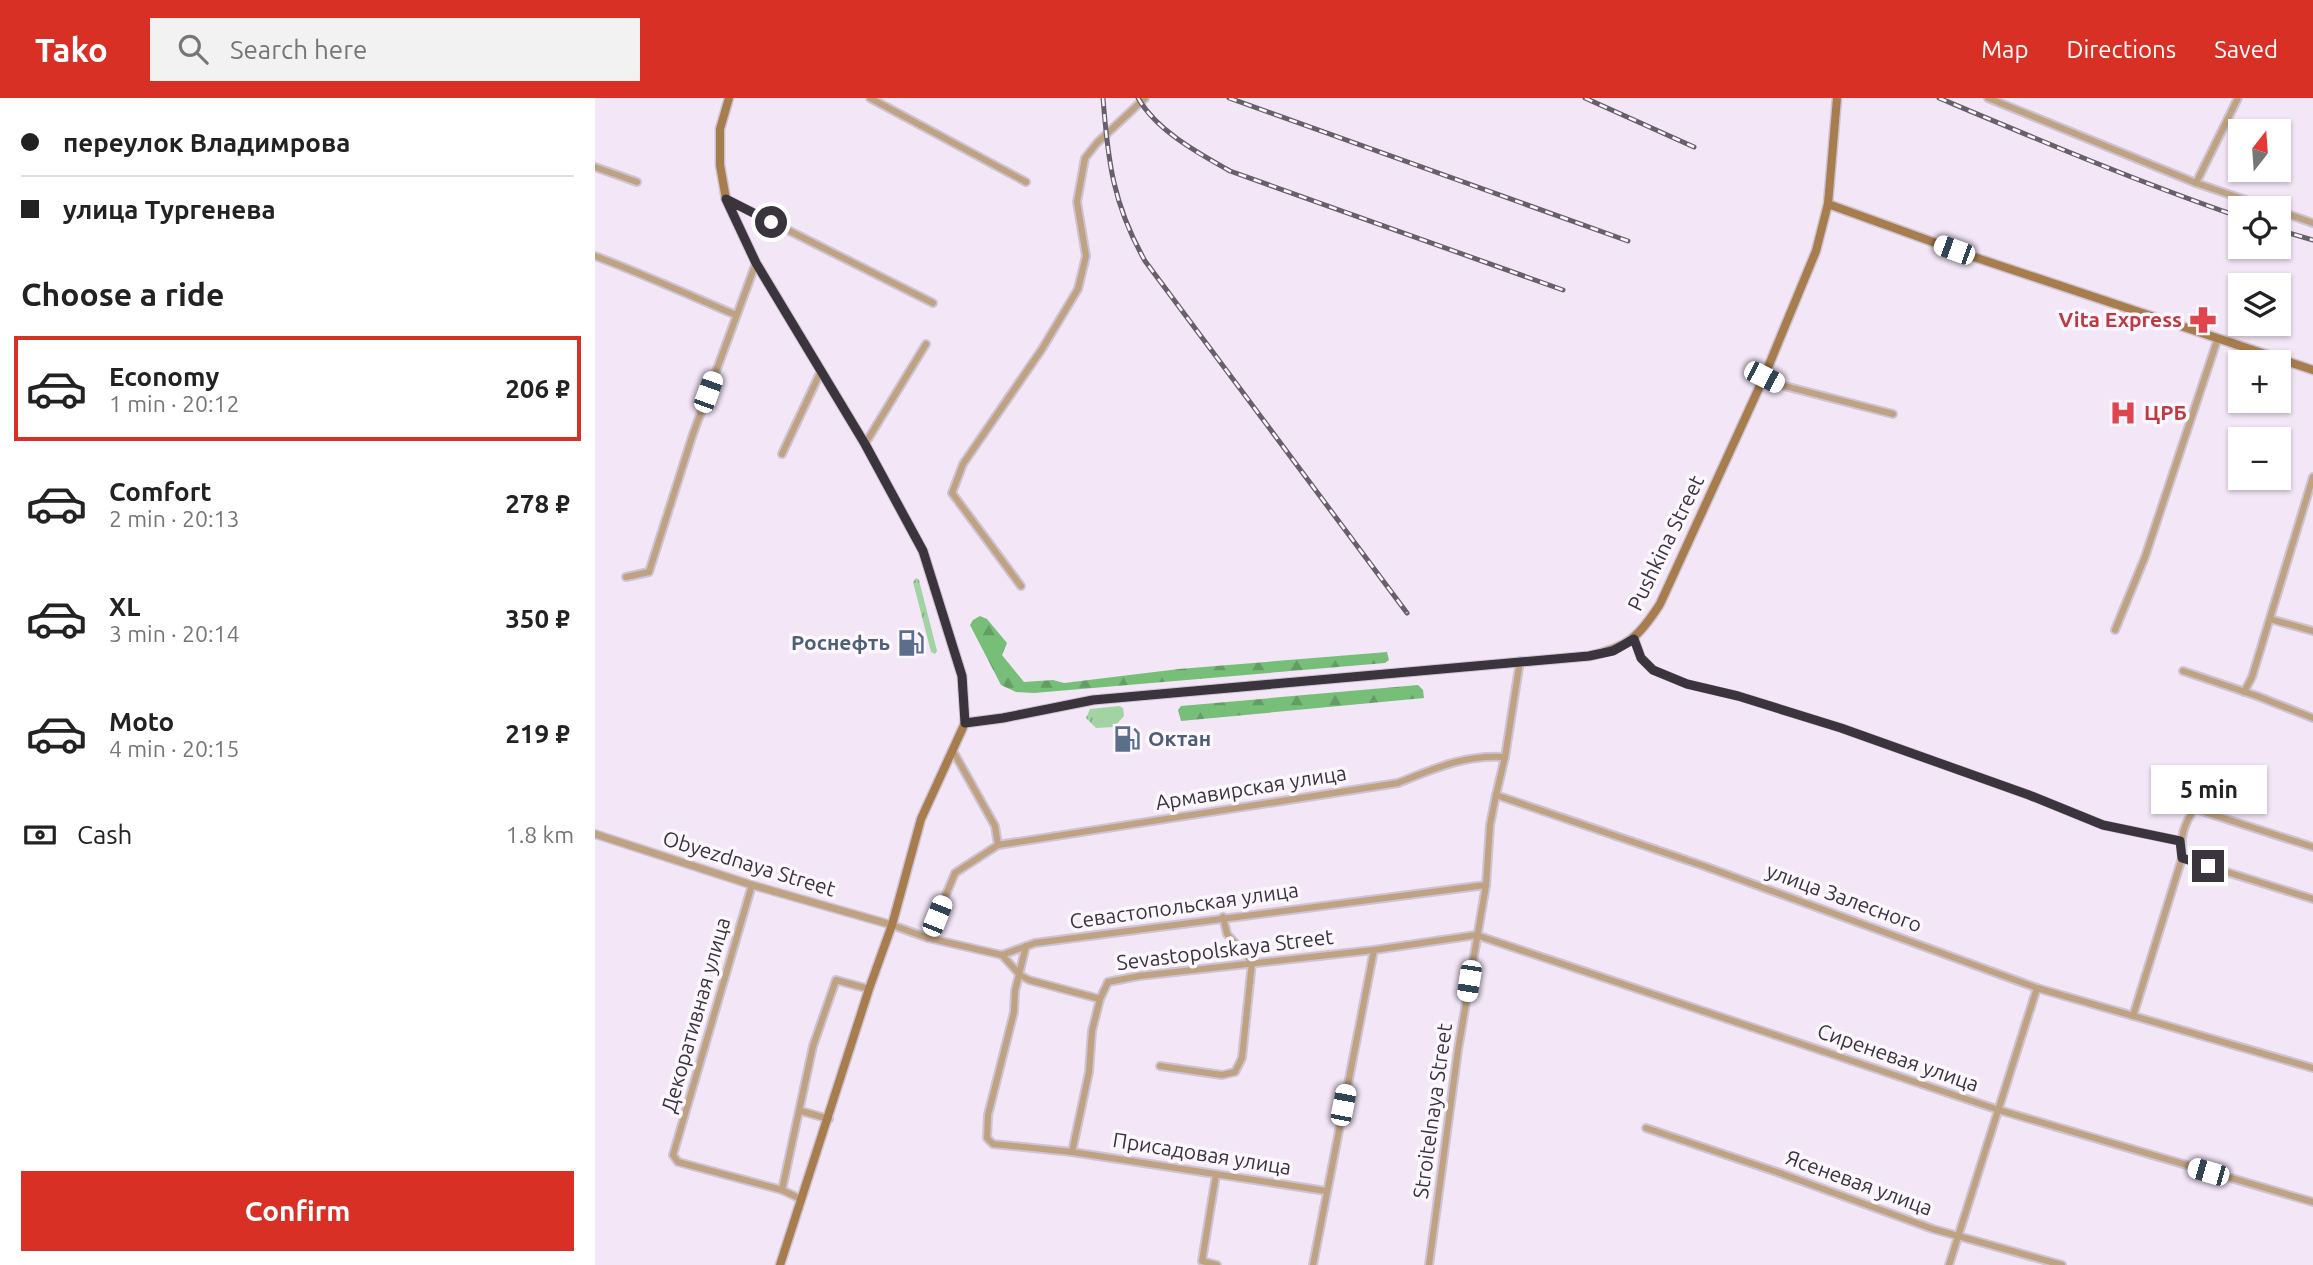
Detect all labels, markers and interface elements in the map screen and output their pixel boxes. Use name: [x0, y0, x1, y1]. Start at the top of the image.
search box: [150, 18, 640, 81]
icon: search: [174, 30, 212, 68]
text: Tako: [35, 31, 108, 68]
text: Search here: [230, 35, 367, 64]
text: Map: [1981, 36, 2028, 63]
text: Directions: [2066, 36, 2176, 63]
text: Saved: [2214, 36, 2278, 63]
north arrow: [2228, 119, 2291, 182]
map controls: [2228, 119, 2291, 490]
text: переулок Владимрова: [63, 128, 350, 157]
text: улица Тургенева: [63, 195, 276, 224]
button: locate: [2228, 196, 2291, 259]
route start: [755, 206, 787, 238]
car: [1931, 233, 1978, 267]
button: layers: [2228, 273, 2291, 336]
text: Choose a ride: [21, 276, 224, 312]
pharmacy icon: Vita Express: [2188, 305, 2218, 335]
place label: Vita Express: [2058, 307, 2182, 331]
button: +: [2228, 350, 2291, 413]
icon: car: [25, 357, 88, 420]
car: [1741, 358, 1788, 396]
text: Economy: [109, 362, 219, 391]
car: [691, 369, 726, 415]
text: 206 ₽: [505, 374, 570, 403]
text: 1 min · 20:12: [109, 391, 240, 416]
hospital icon: ЦРБ: [2108, 398, 2138, 428]
place label: ЦРБ: [2144, 400, 2187, 424]
button: −: [2228, 427, 2291, 490]
street label: Pushkina Street: [1622, 471, 1708, 614]
icon: car: [25, 472, 88, 535]
text: Comfort: [109, 477, 212, 506]
text: 278 ₽: [505, 489, 570, 518]
text: 2 min · 20:13: [109, 506, 240, 531]
icon: car: [25, 587, 88, 650]
text: XL: [109, 592, 140, 621]
text: 350 ₽: [505, 604, 570, 633]
text: 3 min · 20:14: [109, 621, 240, 646]
fuel station icon: Роснефть: [896, 628, 926, 658]
place label: Роснефть: [791, 630, 890, 654]
icon: car: [25, 702, 88, 765]
text: Moto: [109, 707, 174, 736]
text: 219 ₽: [505, 719, 570, 748]
fuel station icon: Октан: [1112, 724, 1142, 754]
place label: Октан: [1148, 726, 1211, 750]
text: 4 min · 20:15: [109, 736, 240, 761]
street label: Армавирская улица: [1154, 760, 1348, 814]
callout: 5 min: [2150, 764, 2266, 814]
text: 5 min: [2180, 777, 2238, 802]
icon: cash: [21, 816, 59, 854]
text: Cash: [77, 820, 132, 849]
text: 1.8 km: [506, 822, 574, 847]
street label: Obyezdnaya Street: [660, 825, 838, 901]
route end: [2192, 850, 2224, 882]
street label: улица Залесного: [1763, 858, 1925, 936]
street label: Севастопольская улица: [1068, 877, 1300, 933]
car: [920, 893, 955, 939]
street label: Декоративная улица: [656, 914, 734, 1115]
street label: Sevastopolskaya Street: [1115, 924, 1335, 974]
car: [1456, 959, 1483, 1003]
street label: Сиреневая улица: [1815, 1018, 1982, 1096]
street label: Stroitelnaya Street: [1408, 1022, 1456, 1200]
car: [1329, 1082, 1358, 1128]
street label: Присадовая улица: [1111, 1127, 1293, 1179]
street label: Ясеневая улица: [1783, 1144, 1936, 1220]
car: [2185, 1156, 2232, 1188]
button: Confirm: [21, 1171, 574, 1251]

